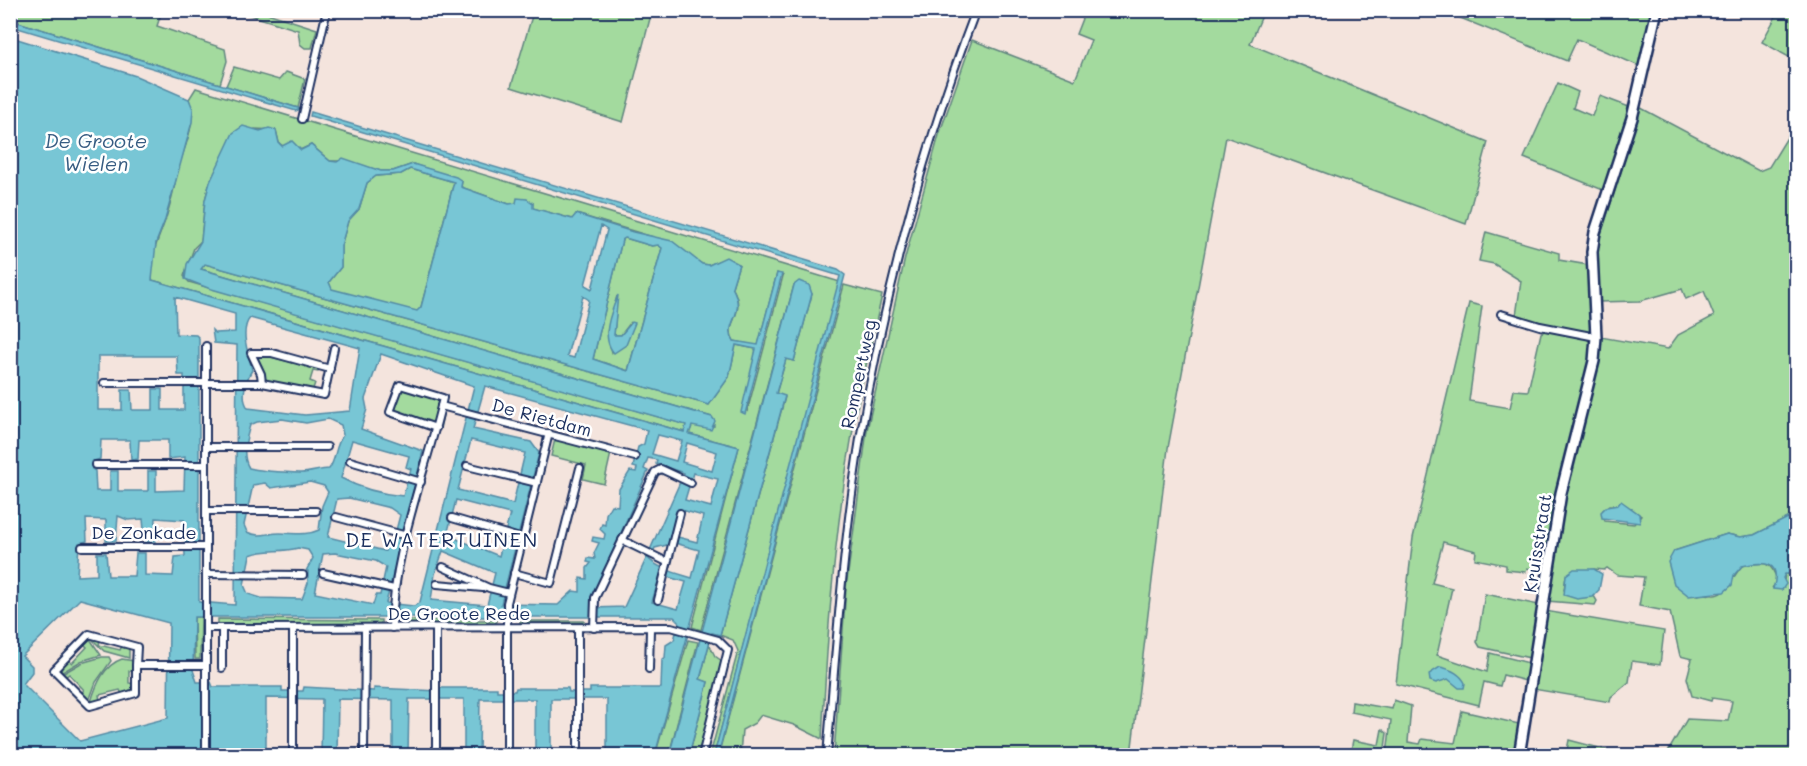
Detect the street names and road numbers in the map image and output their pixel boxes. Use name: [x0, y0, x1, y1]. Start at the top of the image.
street label: Rompertweg: [835, 317, 881, 431]
street label: De Rietdam: [489, 392, 595, 442]
street label: Kruisstraat: [1517, 492, 1557, 594]
street label: De Zonkade: [91, 520, 197, 544]
street label: De Groote Rede: [387, 601, 531, 625]

